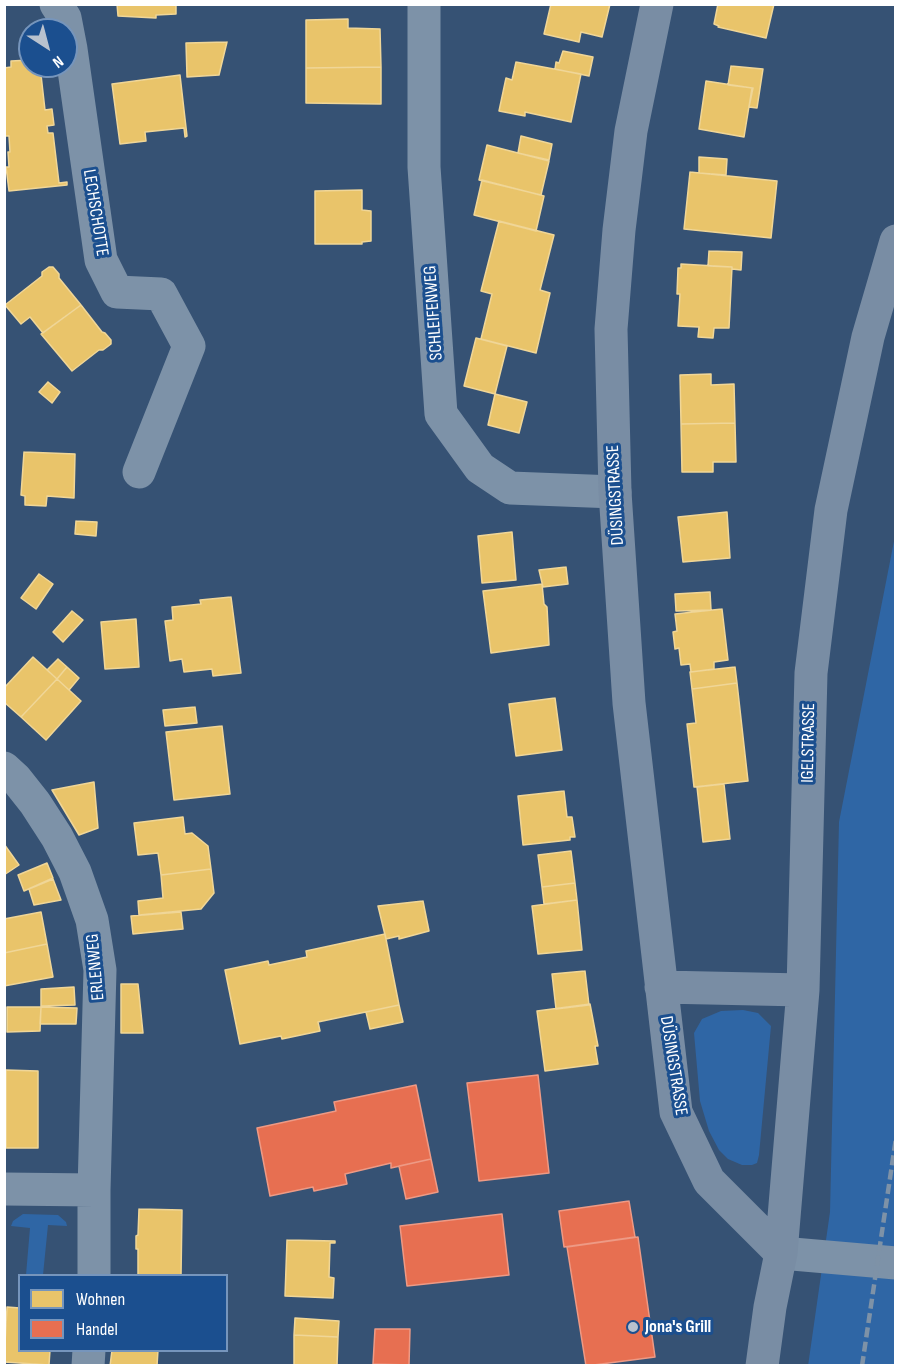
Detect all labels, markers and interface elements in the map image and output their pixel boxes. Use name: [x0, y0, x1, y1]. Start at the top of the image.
north arrow: [18, 18, 78, 78]
text: N: [49, 51, 67, 72]
street label: LECHSCHOTTE: [77, 168, 113, 258]
street label: SCHLEIFENWEG: [420, 265, 448, 361]
street label: DÜSINGSTRASSE: [603, 444, 629, 546]
street label: IGELSTRASSE: [798, 703, 820, 783]
street label: ERLENWEG: [82, 933, 110, 1001]
street label: DÜSINGSTRASSE: [654, 1015, 692, 1117]
legend: [18, 1274, 228, 1352]
text: Wohnen: [76, 1289, 125, 1310]
place label: Jona's Grill: [645, 1316, 711, 1338]
text: Handel: [76, 1319, 118, 1340]
marker: Jona's Grill: [626, 1320, 640, 1334]

